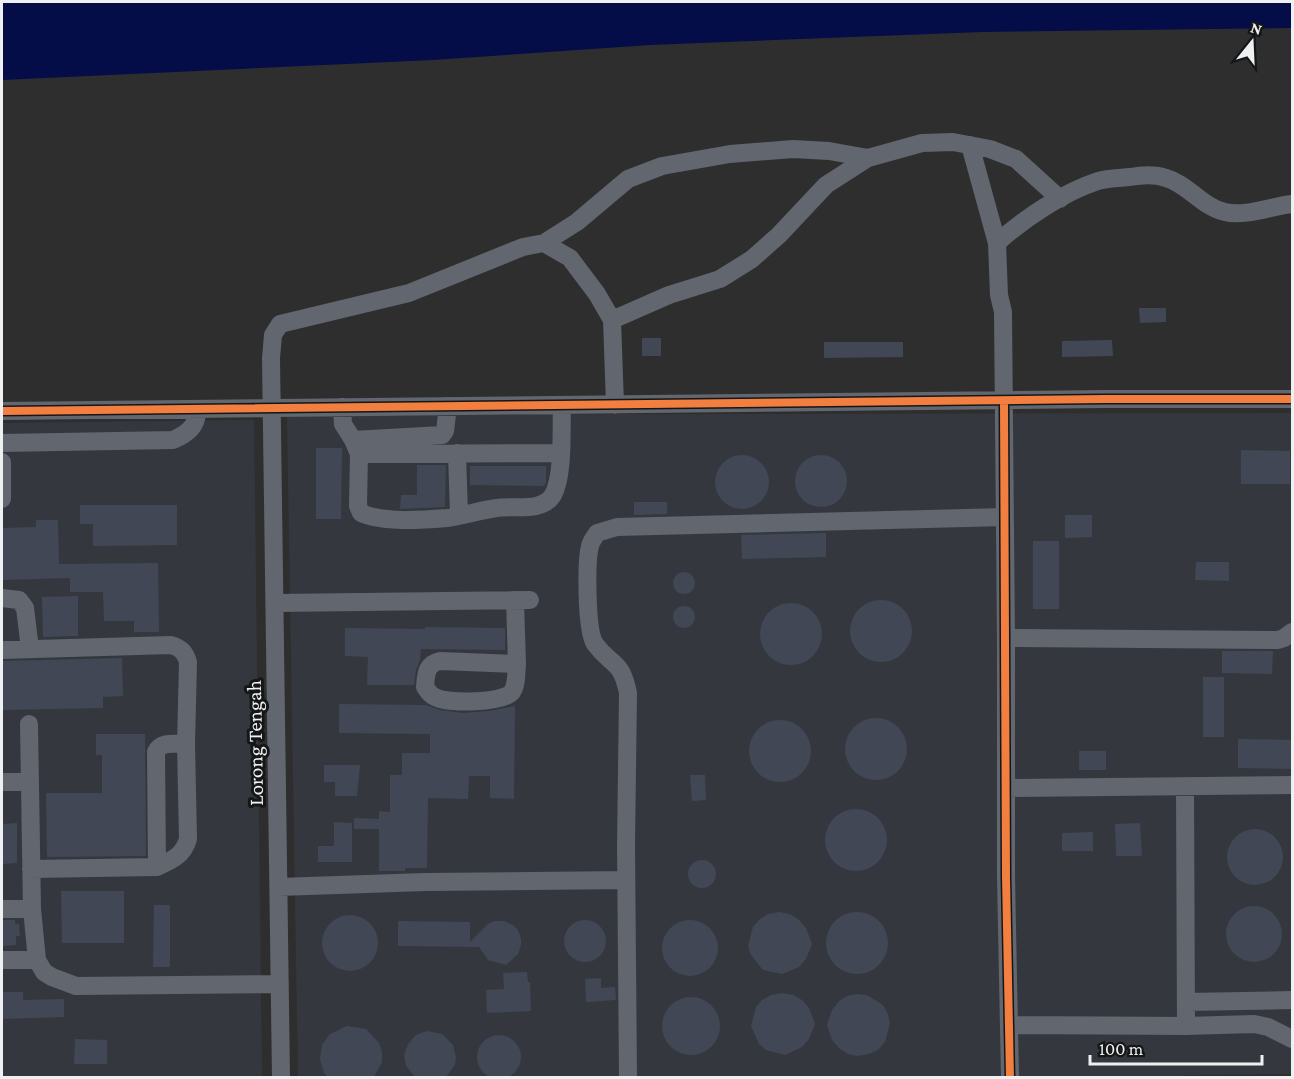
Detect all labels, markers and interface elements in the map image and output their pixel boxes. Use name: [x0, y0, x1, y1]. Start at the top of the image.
north arrow: [1222, 12, 1282, 72]
text: N: [1249, 18, 1264, 38]
street label: Lorong Tengah: [242, 680, 268, 806]
scale bar: [1090, 1028, 1262, 1066]
text: 100 m: [1099, 1039, 1144, 1059]

